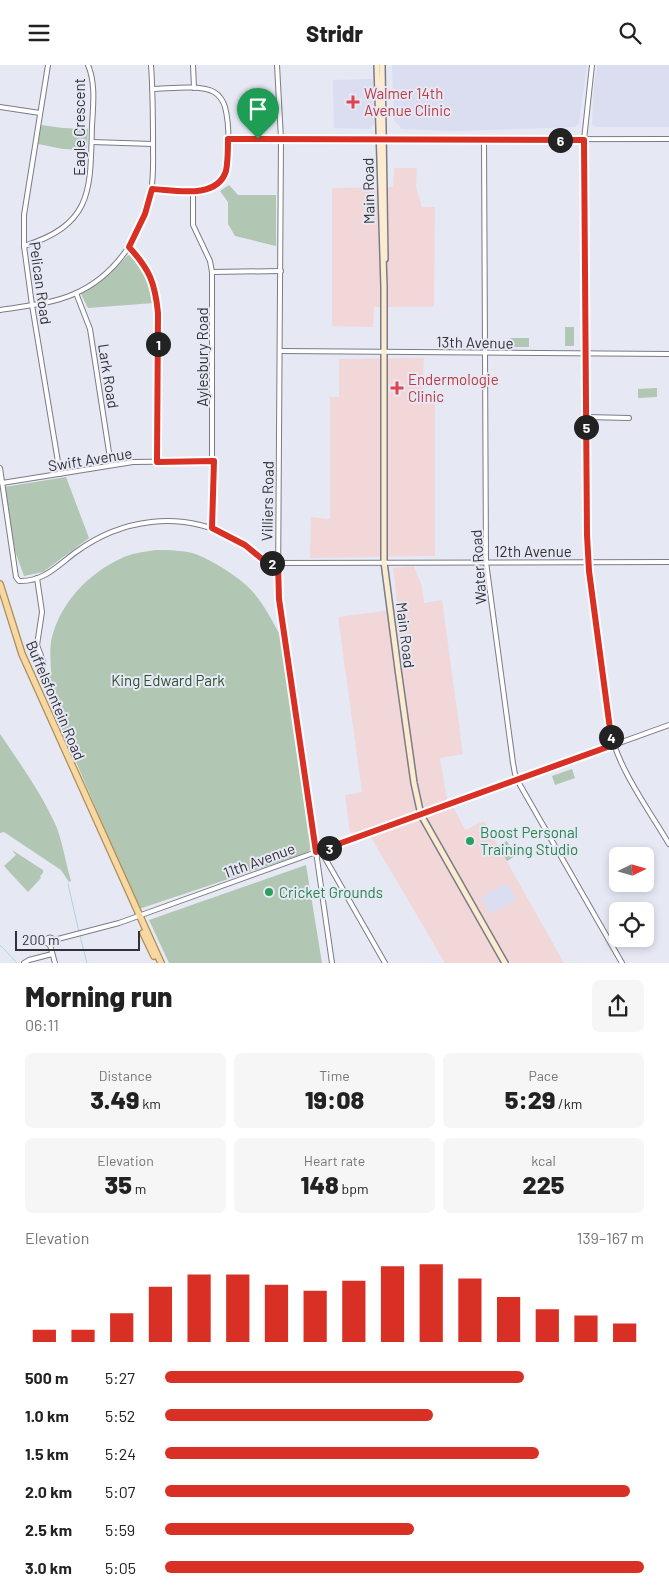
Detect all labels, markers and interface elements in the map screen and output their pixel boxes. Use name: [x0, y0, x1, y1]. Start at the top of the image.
icon: menu: [25, 19, 53, 47]
icon: search: [616, 19, 644, 47]
text: Stridr: [306, 20, 363, 46]
street label: Eagle Crescent: [70, 78, 88, 176]
place label: Walmer 14th Avenue Clinic: [364, 84, 451, 119]
pin: [237, 88, 279, 139]
icon: arrive: [244, 95, 272, 123]
marker: Walmer 14th Avenue Clinic: [346, 95, 360, 109]
pin: 6: [548, 127, 572, 153]
text: 6: [557, 132, 564, 149]
street label: Main Road: [358, 158, 378, 224]
street label: Pelican Road: [26, 240, 56, 326]
street label: Aylesbury Road: [193, 307, 211, 407]
pin: 1: [146, 331, 170, 357]
street label: 13th Avenue: [436, 332, 514, 352]
text: 1: [156, 336, 161, 353]
street label: Lark Road: [95, 342, 123, 410]
place label: Endermologie Clinic: [408, 370, 499, 405]
marker: Endermologie Clinic: [390, 381, 404, 395]
pin: 5: [574, 415, 598, 439]
text: 5: [583, 419, 590, 436]
street label: Swift Avenue: [47, 443, 133, 475]
street label: Villiers Road: [257, 461, 277, 541]
street label: Water Road: [466, 529, 490, 605]
street label: 12th Avenue: [494, 542, 572, 560]
pin: 2: [260, 551, 284, 575]
text: 2: [269, 555, 276, 572]
street label: Main Road: [393, 601, 419, 669]
street label: Buffelsfontein Road: [23, 638, 89, 762]
park label: King Edward Park: [111, 671, 225, 689]
pin: 4: [598, 725, 624, 749]
text: 4: [607, 729, 616, 746]
place label: Boost Personal Training Studio: [480, 823, 578, 858]
pin: 3: [316, 835, 342, 861]
marker: Boost Personal Training Studio: [464, 835, 476, 847]
street label: 11th Avenue: [221, 839, 297, 881]
text: 3: [326, 840, 333, 857]
north arrow: [609, 847, 654, 893]
map controls: [609, 847, 654, 947]
place label: Cricket Grounds: [279, 883, 383, 901]
marker: Cricket Grounds: [263, 886, 275, 898]
button: locate: [609, 902, 654, 947]
scale bar: [15, 928, 140, 951]
text: 200 m: [22, 931, 60, 948]
text: Morning run: [25, 979, 173, 1013]
button: share: [592, 980, 644, 1032]
text: 06:11: [25, 1015, 59, 1034]
text: Distance: [99, 1067, 152, 1084]
text: Time: [319, 1067, 350, 1084]
text: Pace: [528, 1067, 559, 1084]
text: 3.49: [90, 1084, 139, 1114]
text: 19:08: [305, 1084, 364, 1114]
text: 5:29: [505, 1084, 555, 1114]
text: km: [139, 1095, 161, 1112]
text: /km: [555, 1095, 582, 1112]
text: Elevation: [97, 1152, 154, 1169]
text: Heart rate: [304, 1152, 365, 1169]
text: kcal: [531, 1152, 556, 1169]
text: 35: [105, 1169, 132, 1199]
text: 148: [301, 1169, 339, 1199]
text: 225: [522, 1169, 565, 1199]
text: m: [132, 1180, 146, 1197]
text: bpm: [339, 1180, 368, 1197]
text: Elevation: [25, 1228, 89, 1247]
text: 139–167 m: [577, 1228, 644, 1247]
text: 500 m: [25, 1368, 68, 1387]
text: 5:27: [105, 1368, 135, 1387]
text: 1.0 km: [25, 1406, 69, 1425]
text: 5:52: [105, 1406, 135, 1425]
text: 1.5 km: [25, 1444, 69, 1463]
text: 5:24: [105, 1444, 136, 1463]
text: 2.0 km: [25, 1482, 72, 1501]
text: 5:07: [105, 1482, 135, 1501]
text: 2.5 km: [25, 1520, 72, 1539]
text: 5:59: [105, 1520, 135, 1539]
text: 3.0 km: [25, 1558, 72, 1577]
text: 5:05: [105, 1558, 136, 1577]

